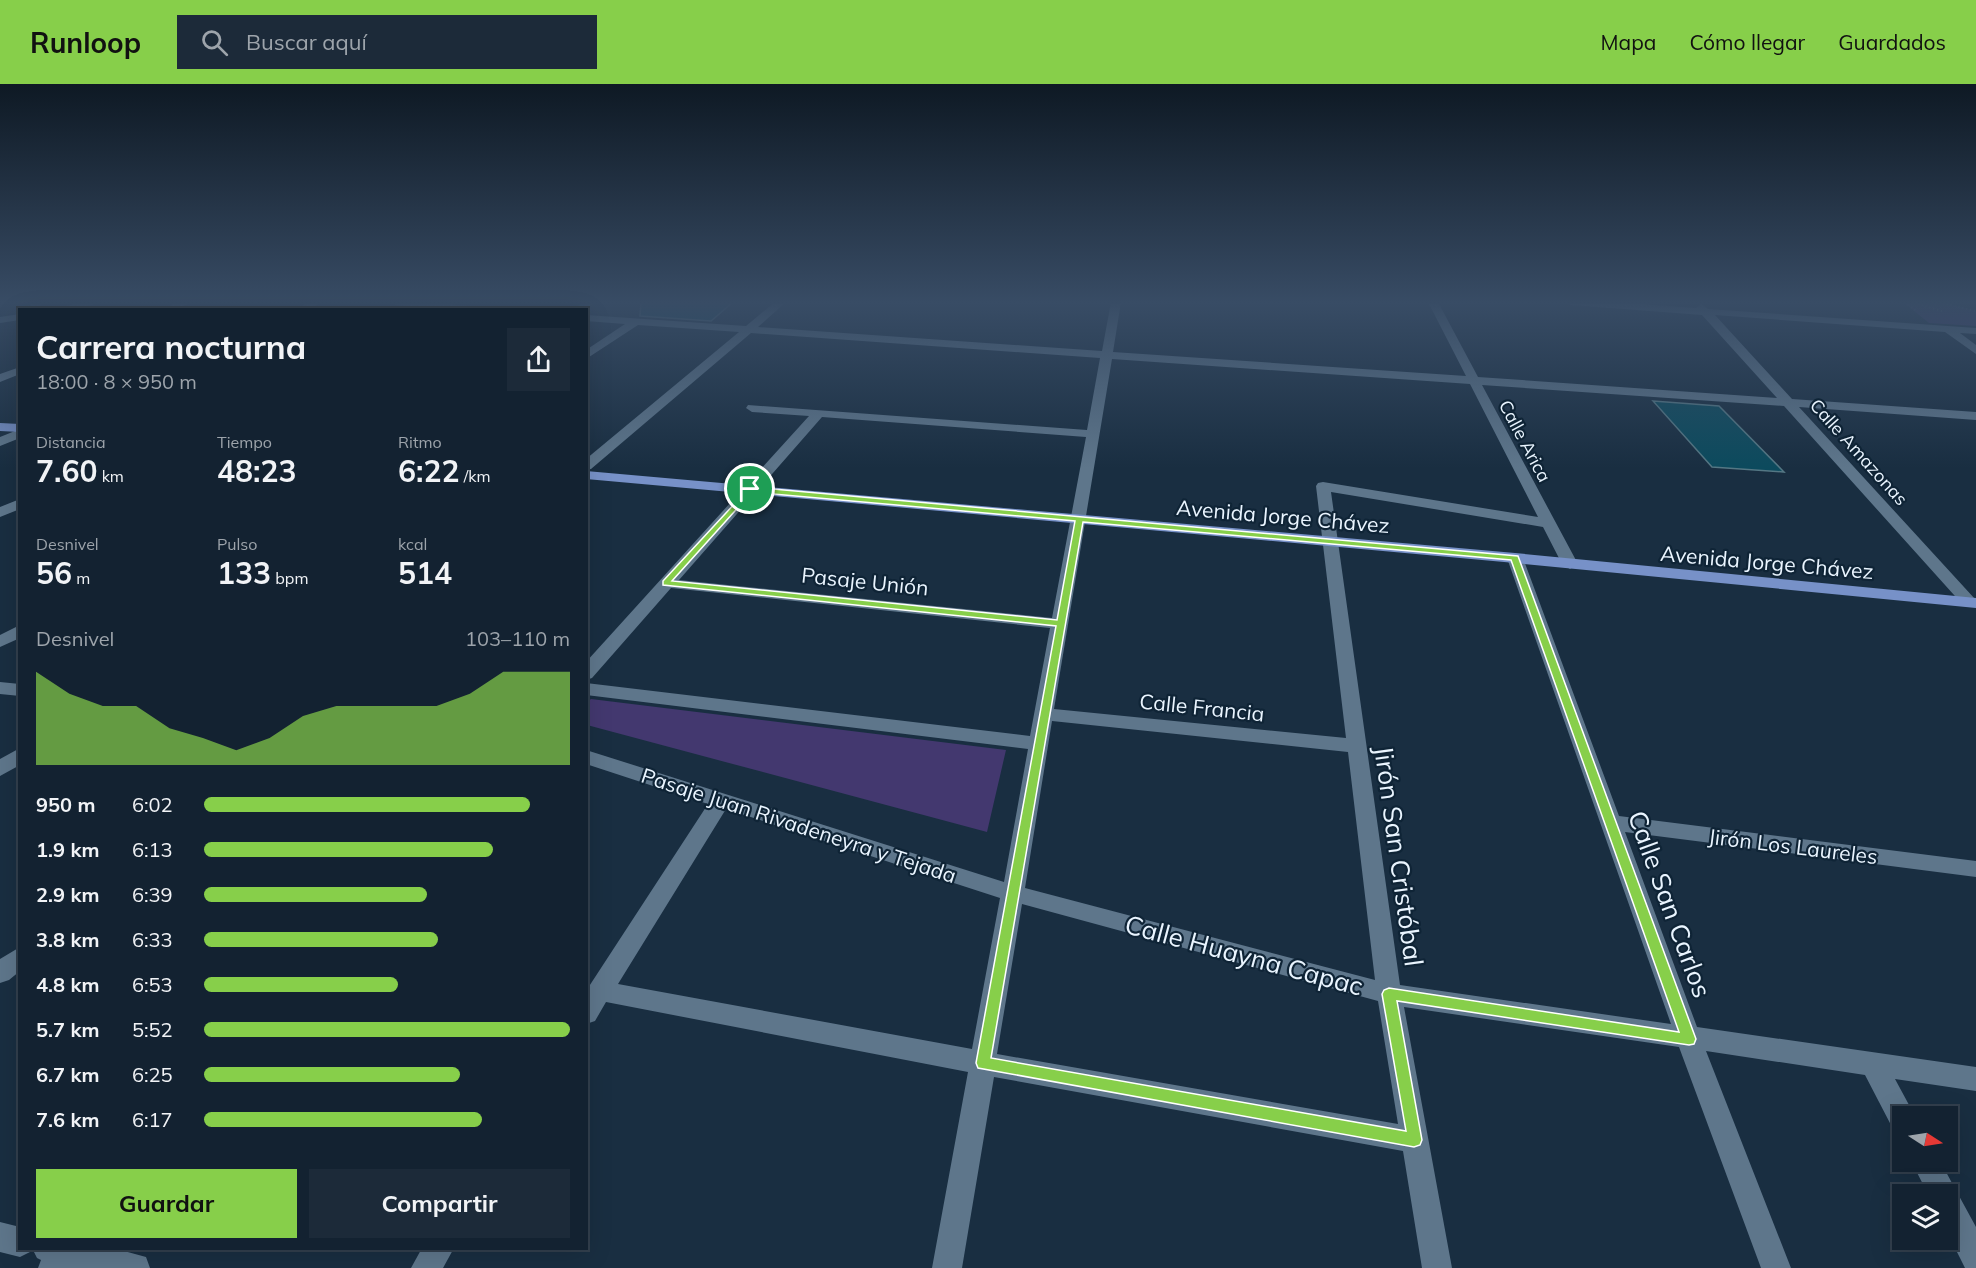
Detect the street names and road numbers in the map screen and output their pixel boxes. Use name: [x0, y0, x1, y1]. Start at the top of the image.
street label: Calle Amazonas: [1805, 394, 1913, 510]
street label: Calle Arica: [1494, 396, 1556, 486]
street label: Avenida Jorge Chávez: [1175, 494, 1391, 538]
street label: Avenida Jorge Chávez: [1659, 540, 1875, 584]
street label: Pasaje Unión: [800, 561, 930, 601]
street label: Calle Francia: [1138, 688, 1266, 726]
street label: Jirón San Cristóbal: [1367, 744, 1431, 968]
street label: Pasaje Juan Rivadeneyra y Tejada: [638, 762, 960, 888]
street label: Calle San Carlos: [1621, 806, 1719, 1002]
street label: Jirón Los Laureles: [1707, 823, 1879, 869]
street label: Calle Huayna Capac: [1121, 907, 1367, 1003]

